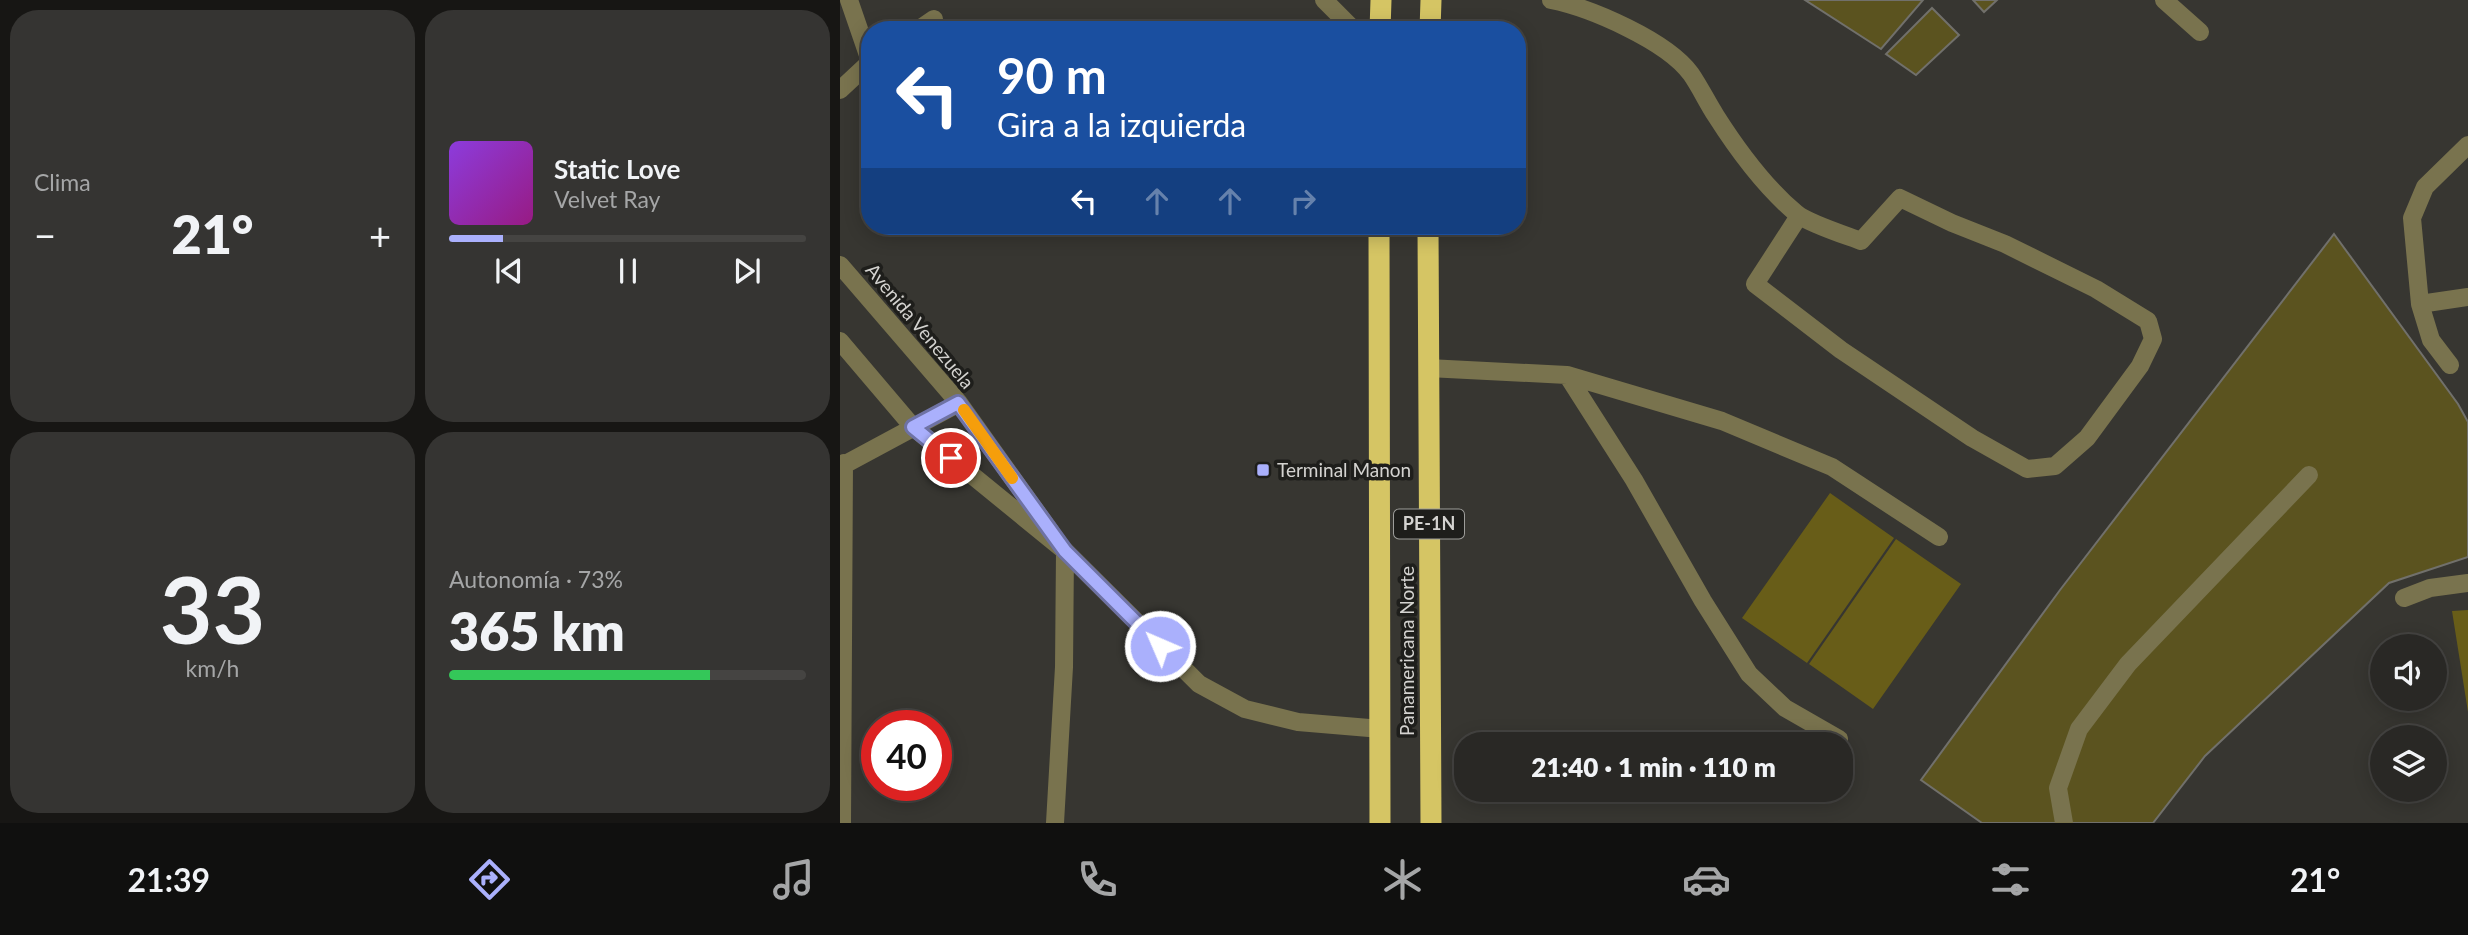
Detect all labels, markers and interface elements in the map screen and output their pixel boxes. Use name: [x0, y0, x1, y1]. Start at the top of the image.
text: 90 m: [997, 46, 1107, 104]
icon: left: [882, 49, 973, 140]
text: Gira a la izquierda: [997, 105, 1246, 144]
text: Static Love: [554, 153, 681, 185]
text: Clima: [34, 168, 91, 196]
icon: left: [1065, 182, 1103, 220]
icon: ahead: [1138, 182, 1176, 220]
icon: ahead: [1211, 182, 1249, 220]
icon: right: [1284, 182, 1322, 220]
text: Velvet Ray: [554, 185, 660, 213]
text: 21°: [172, 203, 253, 265]
text: −: [34, 212, 56, 258]
text: +: [369, 212, 391, 258]
icon: previous: [490, 252, 528, 290]
icon: pause: [609, 252, 647, 290]
icon: next: [728, 252, 766, 290]
street label: Avenida Venezuela: [861, 258, 979, 393]
pin: [921, 428, 981, 488]
icon: arrive: [932, 439, 970, 477]
place label: Terminal Manon: [1277, 458, 1411, 481]
marker: Terminal Manon: [1255, 462, 1271, 478]
road number: PE-1N: [1394, 510, 1464, 538]
text: 33: [160, 554, 265, 663]
text: Autonomía · 73%: [449, 565, 623, 593]
street label: Panamericana Norte: [1395, 566, 1418, 736]
text: 365 km: [449, 600, 625, 662]
position arrow: [1123, 609, 1197, 683]
map controls: [2370, 634, 2447, 802]
button: sound: [2370, 634, 2447, 711]
text: km/h: [186, 654, 239, 682]
speed limit sign: 40: [861, 710, 952, 801]
button: layers: [2370, 725, 2447, 802]
text: 21:40 · 1 min · 110 m: [1531, 751, 1776, 783]
icon: directions: [465, 855, 514, 904]
icon: music: [769, 855, 818, 904]
icon: phone: [1073, 855, 1122, 904]
icon: climate: [1378, 855, 1427, 904]
icon: car: [1682, 855, 1731, 904]
icon: filters: [1986, 855, 2035, 904]
text: 21:39: [128, 860, 210, 899]
text: 21°: [2290, 860, 2340, 899]

